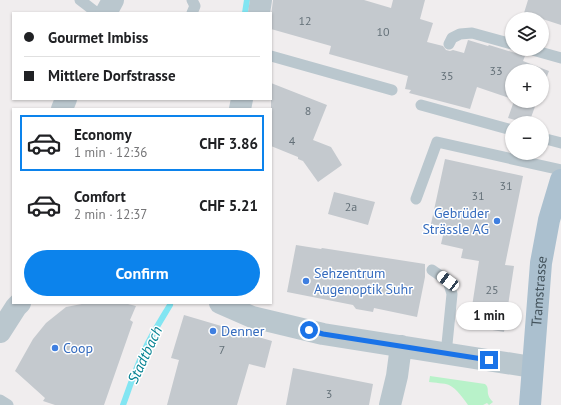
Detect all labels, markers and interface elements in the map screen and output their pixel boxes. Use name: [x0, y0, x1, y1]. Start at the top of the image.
map controls: [505, 12, 549, 160]
button: layers: [505, 12, 549, 56]
house number: 12: [298, 13, 312, 28]
house number: 10: [376, 24, 390, 39]
text: Gourmet Imbiss: [48, 28, 148, 47]
house number: 33: [489, 63, 503, 78]
button: +: [505, 64, 549, 108]
text: Mittlere Dorfstrasse: [48, 66, 176, 85]
house number: 35: [440, 68, 454, 83]
house number: 8: [305, 103, 311, 118]
button: −: [505, 116, 549, 160]
icon: car: [26, 125, 62, 161]
text: Economy: [74, 125, 132, 144]
house number: 4: [289, 133, 296, 148]
text: CHF 3.86: [199, 134, 258, 153]
text: 1 min · 12:36: [74, 144, 147, 161]
house number: 31: [499, 178, 513, 193]
icon: car: [26, 187, 62, 223]
text: Comfort: [74, 187, 126, 206]
house number: 31: [471, 188, 485, 203]
text: CHF 5.21: [199, 196, 258, 215]
house number: 2a: [345, 199, 357, 214]
place label: Gebrüder Strässle AG: [422, 204, 489, 238]
text: 2 min · 12:37: [74, 206, 147, 223]
marker: Gebrüder Strässle AG: [492, 216, 502, 226]
button: Confirm: [24, 250, 260, 296]
street label: Tramstrasse: [527, 255, 551, 327]
place label: Sehzentrum Augenoptik Suhr: [314, 264, 413, 298]
car: [435, 269, 461, 293]
marker: Sehzentrum Augenoptik Suhr: [301, 276, 311, 286]
house number: 25: [485, 282, 499, 297]
callout: 1 min: [456, 302, 522, 330]
text: 1 min: [473, 307, 505, 324]
route start: [300, 321, 318, 339]
place label: Denner: [221, 322, 265, 340]
water label: Stadtbach: [123, 323, 166, 387]
marker: Denner: [208, 326, 218, 336]
place label: Coop: [63, 339, 93, 357]
house number: 7: [219, 342, 225, 357]
marker: Coop: [50, 343, 60, 353]
route end: [480, 351, 498, 369]
house number: 3: [326, 386, 332, 401]

